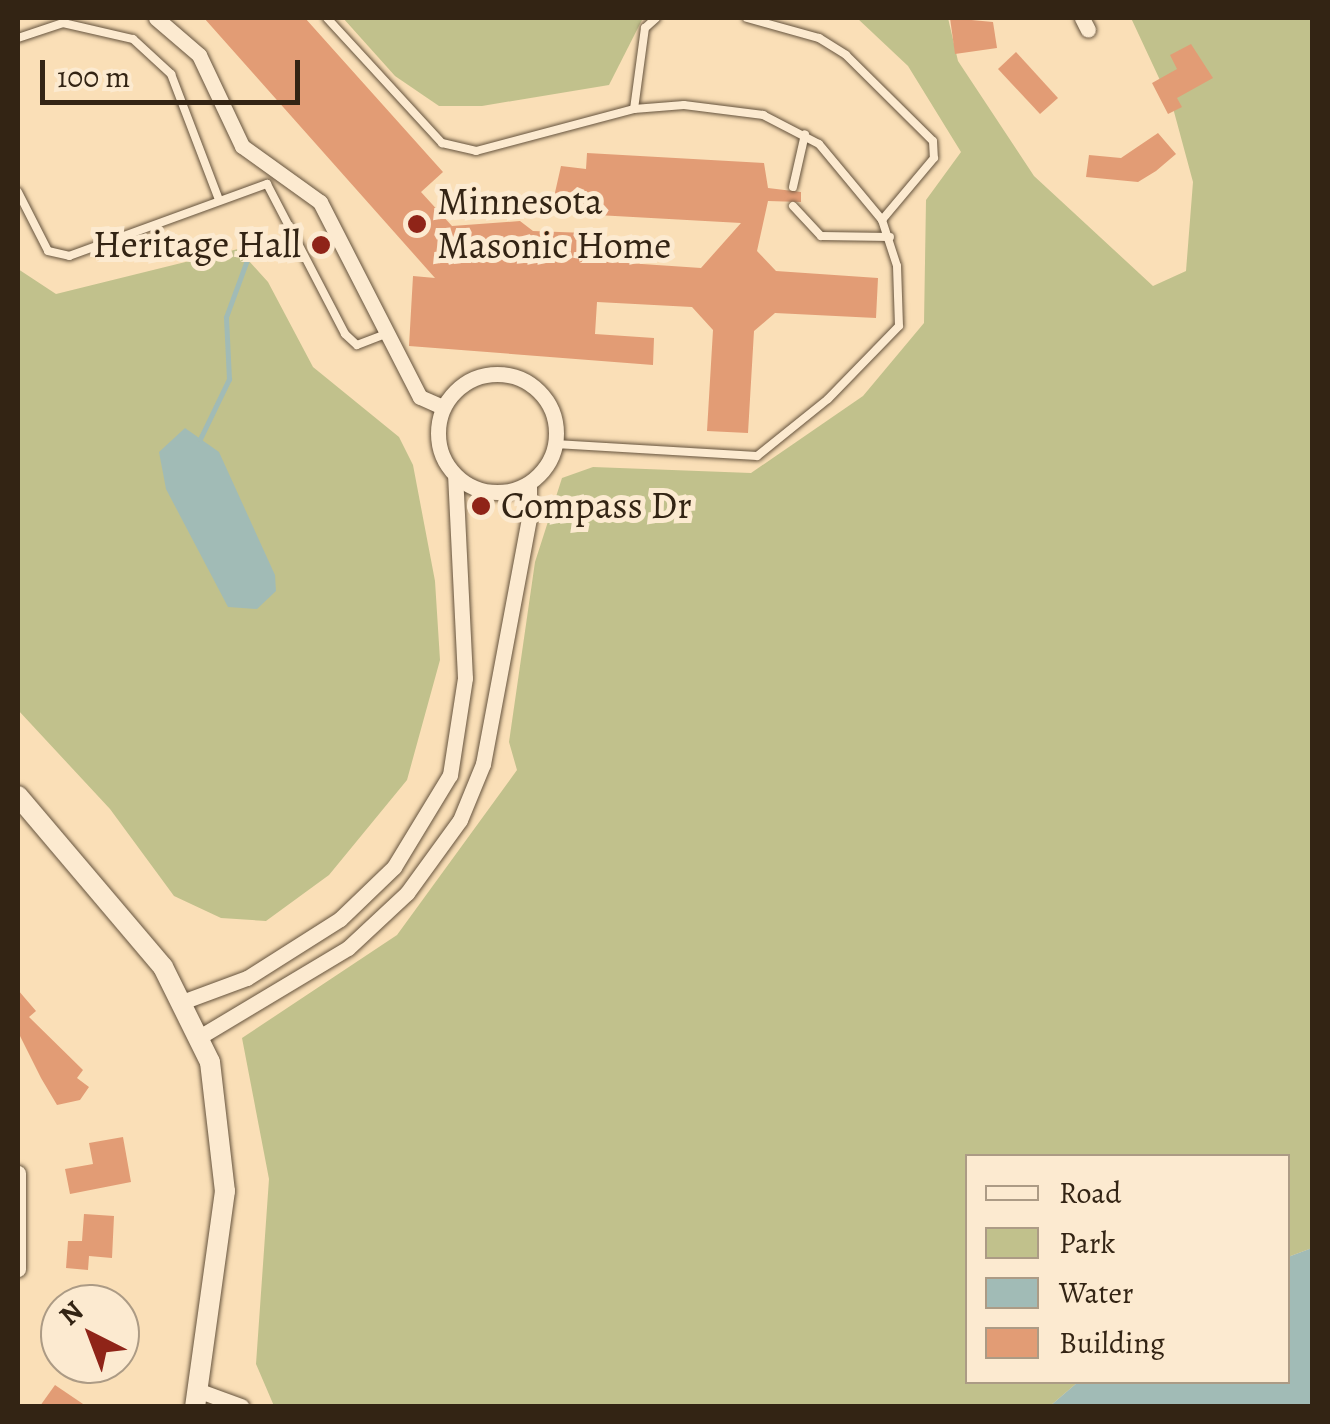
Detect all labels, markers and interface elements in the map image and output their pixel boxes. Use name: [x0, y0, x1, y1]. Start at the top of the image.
scale bar: [45, 40, 305, 102]
text: 100 m: [57, 57, 130, 97]
place label: Minnesota Masonic Home: [437, 179, 671, 268]
marker: Minnesota Masonic Home: [406, 213, 428, 235]
place label: Heritage Hall: [93, 222, 301, 268]
marker: Heritage Hall: [310, 234, 332, 256]
place label: Compass Dr: [501, 483, 692, 529]
marker: Compass Dr: [470, 495, 492, 517]
legend: [965, 1154, 1290, 1384]
text: Road: [1059, 1173, 1121, 1213]
text: Park: [1059, 1223, 1115, 1263]
text: Water: [1059, 1273, 1133, 1313]
north arrow: [40, 1284, 140, 1384]
text: N: [51, 1292, 92, 1334]
text: Building: [1059, 1323, 1165, 1363]

